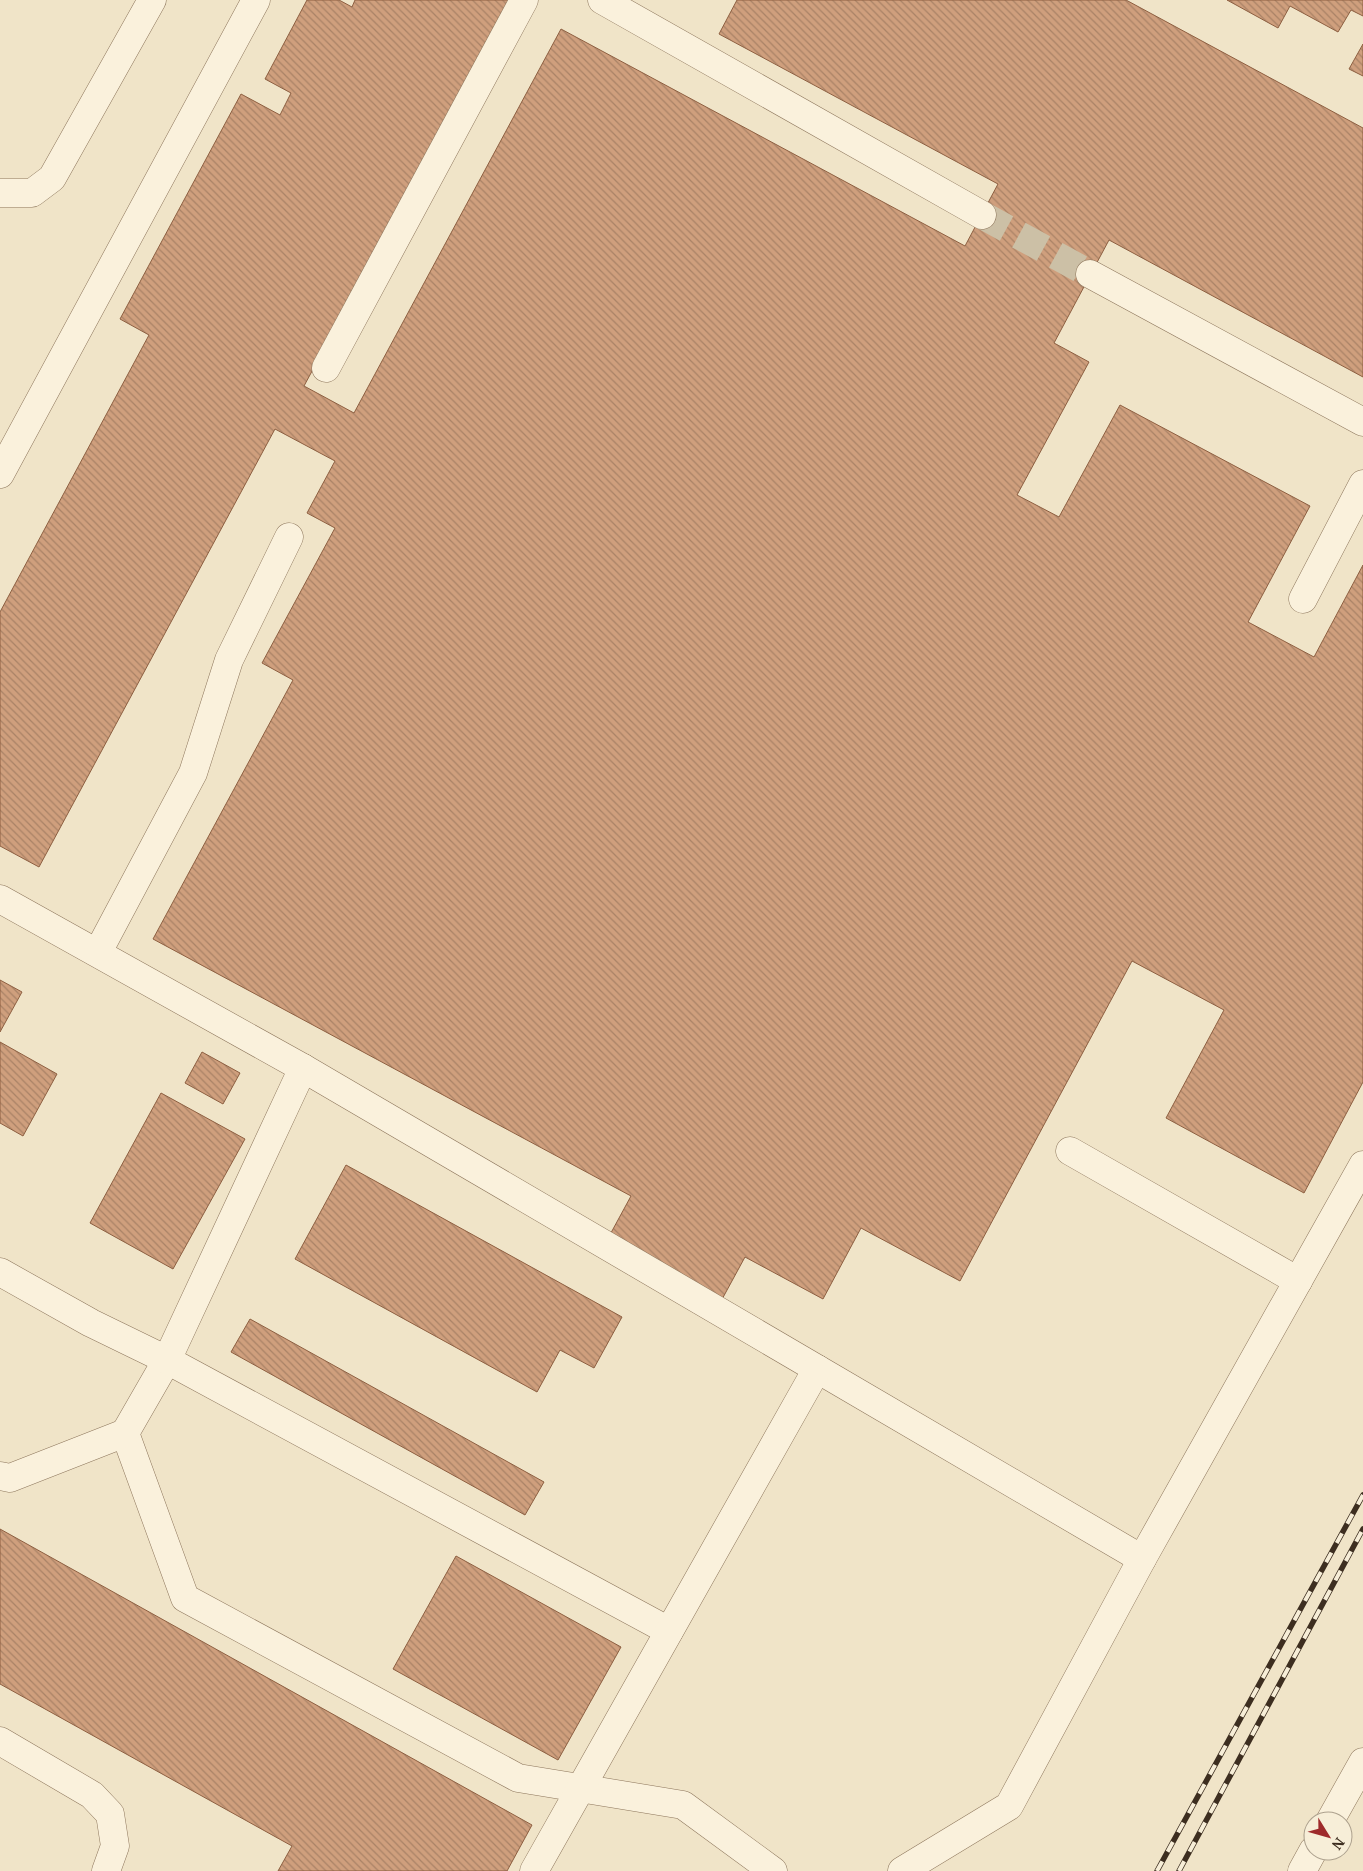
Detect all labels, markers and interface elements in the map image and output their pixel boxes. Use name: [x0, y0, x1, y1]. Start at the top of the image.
north arrow: [1303, 1811, 1353, 1861]
text: N: [1328, 1834, 1350, 1854]

